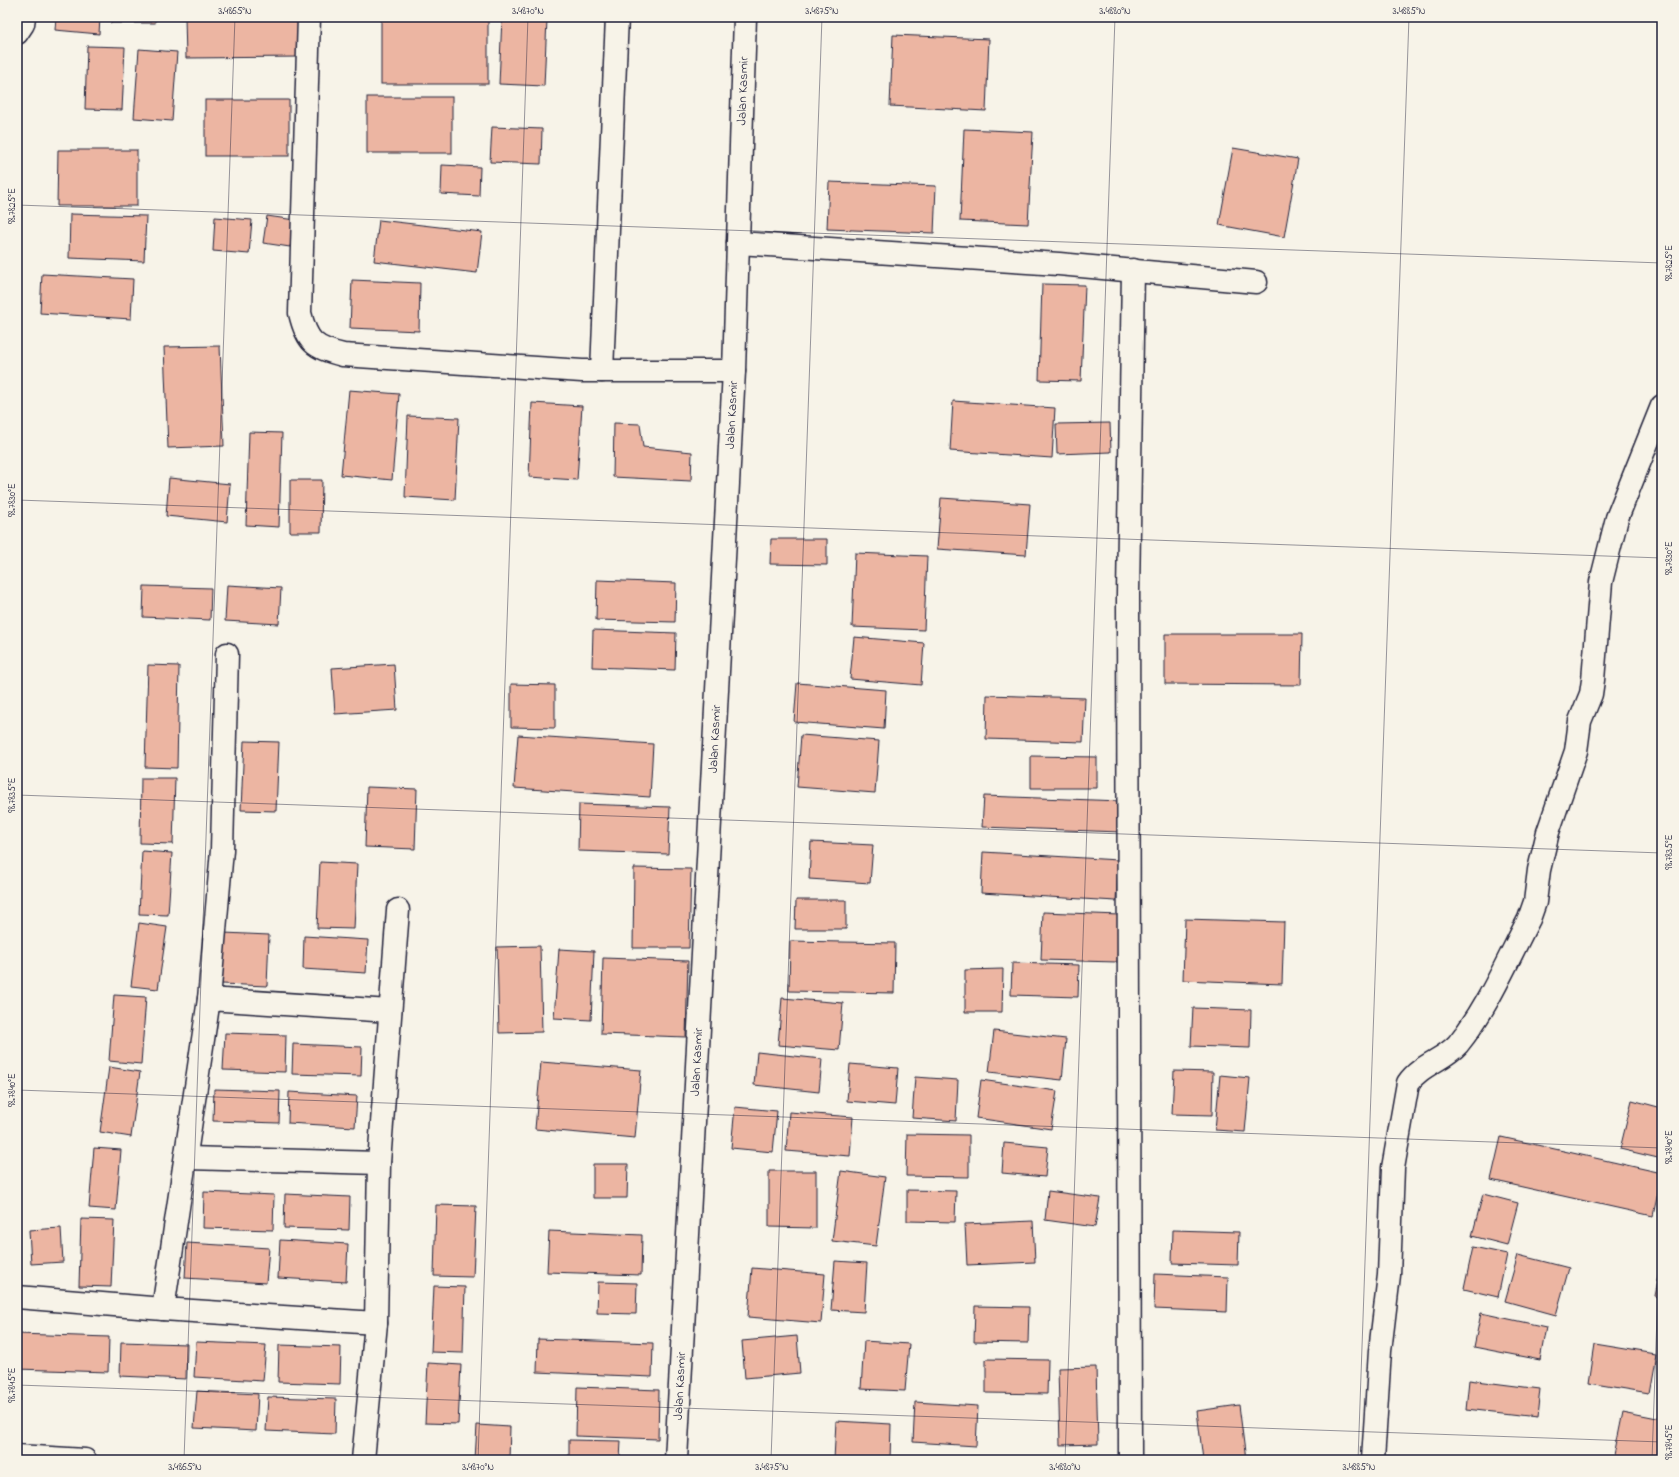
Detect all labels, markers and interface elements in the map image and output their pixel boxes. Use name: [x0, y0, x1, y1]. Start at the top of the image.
text: 3.4865°N: [218, 4, 252, 19]
text: 3.4870°N: [512, 4, 544, 19]
text: 3.4875°N: [805, 4, 839, 19]
text: 3.4880°N: [1099, 4, 1131, 19]
text: 3.4885°N: [1393, 4, 1426, 19]
street label: Jalan Kasmir: [732, 55, 754, 126]
text: 98.7825°E: [5, 188, 20, 224]
text: 98.7825°E: [1662, 245, 1677, 281]
street label: Jalan Kasmir: [721, 379, 743, 450]
text: 98.7830°E: [5, 483, 20, 517]
text: 98.7830°E: [1662, 541, 1677, 575]
street label: Jalan Kasmir: [704, 703, 726, 774]
text: 98.7835°E: [5, 777, 20, 813]
text: 98.7835°E: [1662, 834, 1677, 870]
street label: Jalan Kasmir: [686, 1026, 708, 1097]
text: 98.7840°E: [5, 1073, 20, 1107]
text: 98.7840°E: [1662, 1130, 1677, 1164]
street label: Jalan Kasmir: [669, 1350, 691, 1421]
text: 98.7845°E: [5, 1367, 20, 1403]
text: 98.7845°E: [1662, 1424, 1677, 1460]
text: 3.4865°N: [168, 1460, 202, 1475]
text: 3.4870°N: [462, 1460, 494, 1475]
text: 3.4875°N: [755, 1460, 789, 1475]
text: 3.4880°N: [1049, 1460, 1081, 1475]
text: 3.4885°N: [1343, 1460, 1376, 1475]

